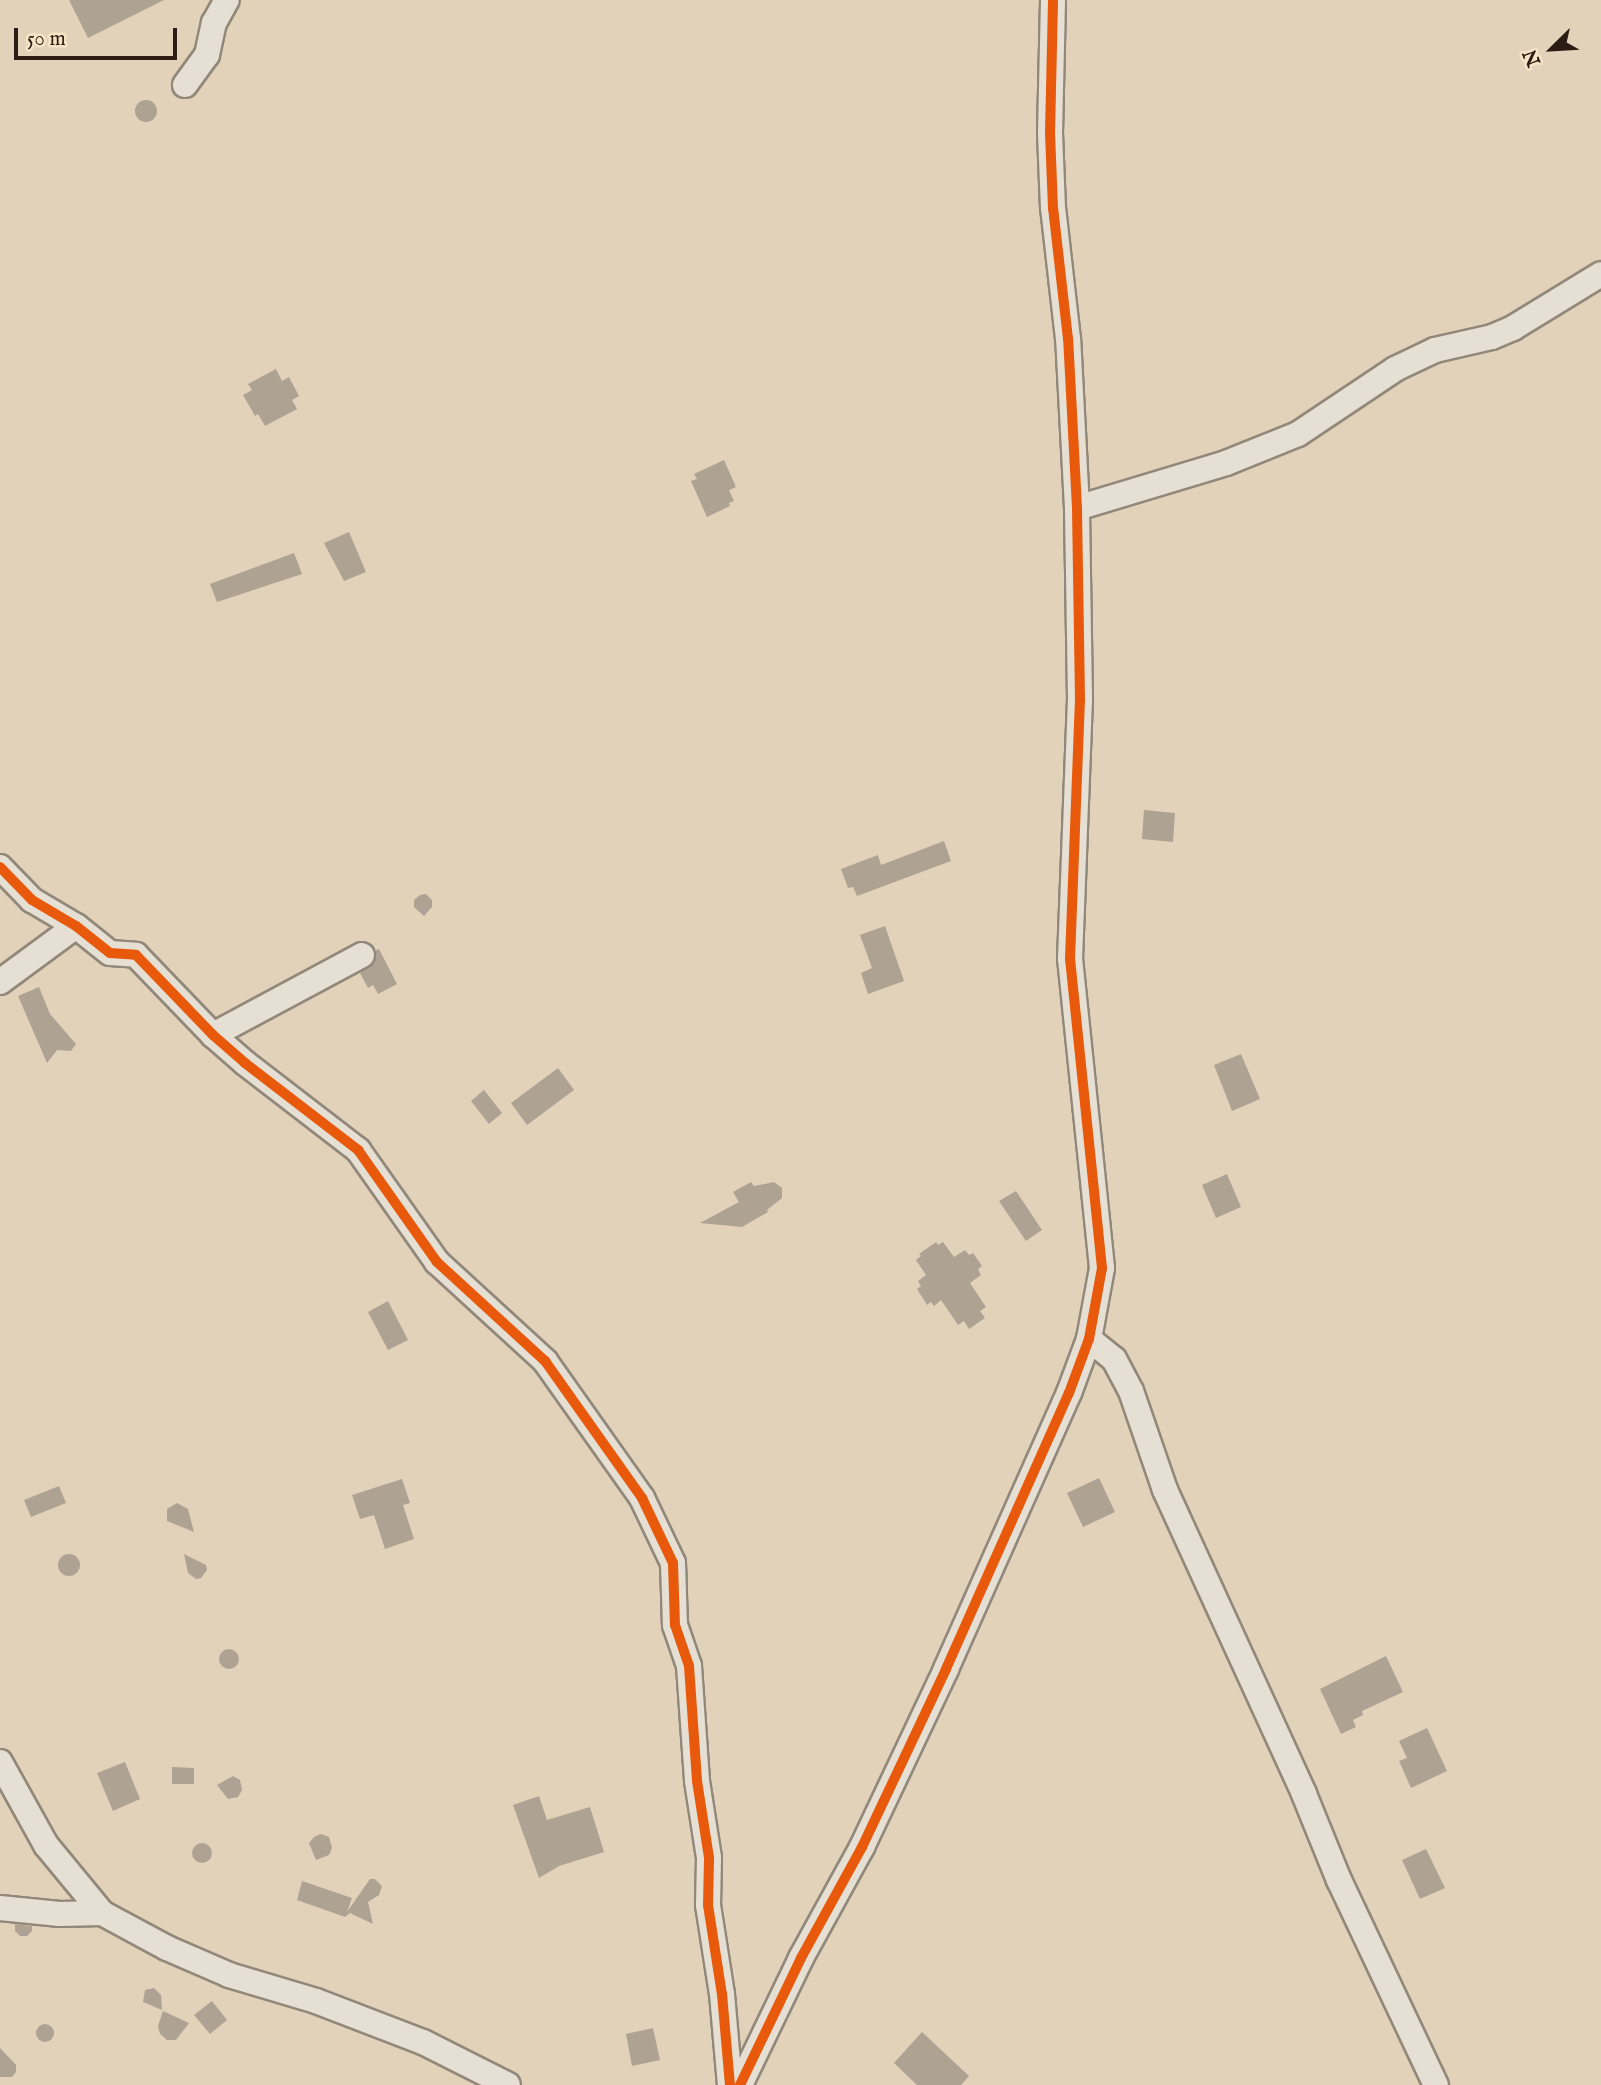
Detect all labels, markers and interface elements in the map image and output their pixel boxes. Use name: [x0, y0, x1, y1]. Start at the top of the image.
scale bar: [18, 14, 180, 58]
north arrow: [1517, 14, 1587, 84]
text: 50 m: [27, 26, 66, 53]
text: N: [1519, 45, 1547, 70]

